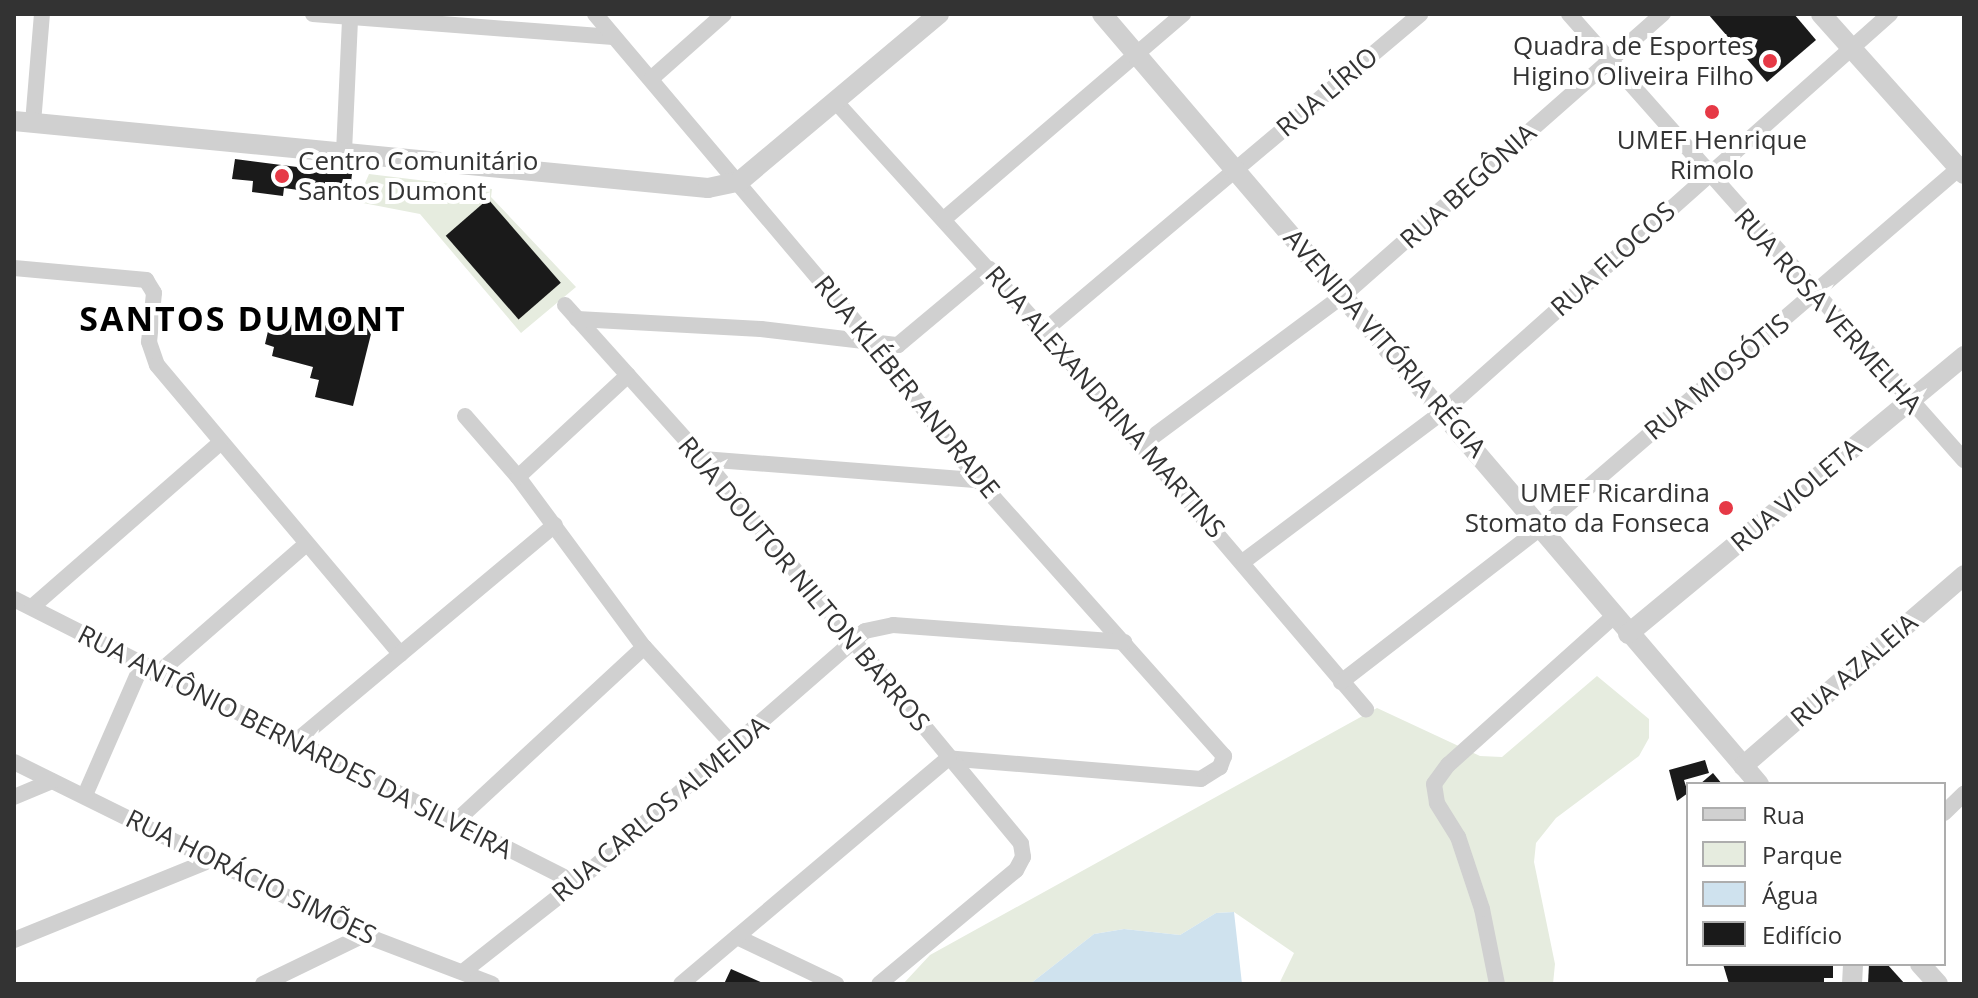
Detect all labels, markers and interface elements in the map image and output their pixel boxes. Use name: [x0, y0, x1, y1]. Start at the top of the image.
place label: Quadra de Esportes Higino Oliveira Filho: [1512, 30, 1754, 92]
street label: RUA LÍRIO: [1270, 41, 1384, 143]
marker: Quadra de Esportes Higino Oliveira Filho: [1761, 52, 1779, 70]
marker: UMEF Henrique Rimolo: [1703, 103, 1721, 121]
street label: RUA BEGÔNIA: [1394, 117, 1542, 255]
place label: UMEF Henrique Rimolo: [1617, 124, 1807, 186]
place label: Centro Comunitário Santos Dumont: [298, 145, 538, 206]
marker: Centro Comunitário Santos Dumont: [273, 167, 291, 185]
street label: RUA FLOCOS: [1544, 195, 1682, 323]
street label: RUA ROSA VERMELHA: [1728, 202, 1928, 420]
street label: AVENIDA VITÓRIA RÉGIA: [1277, 223, 1493, 463]
street label: RUA ALEXANDRINA MARTINS: [978, 260, 1232, 544]
street label: RUA KLÉBER ANDRADE: [808, 270, 1006, 504]
district label: SANTOS DUMONT: [79, 299, 407, 339]
street label: RUA MIOSÓTIS: [1638, 307, 1796, 447]
street label: RUA DOUTOR NILTON BARROS: [672, 430, 936, 738]
street label: RUA VIOLETA: [1725, 432, 1867, 558]
place label: UMEF Ricardina Stomato da Fonseca: [1465, 477, 1710, 538]
marker: UMEF Ricardina Stomato da Fonseca: [1717, 499, 1735, 517]
street label: RUA AZALEIA: [1784, 607, 1924, 733]
street label: RUA ANTÔNIO BERNARDES DA SILVEIRA: [73, 618, 517, 866]
street label: RUA CARLOS ALMEIDA: [546, 710, 774, 908]
legend: [1686, 782, 1946, 966]
text: Rua: [1762, 798, 1805, 831]
street label: RUA HORÁCIO SIMÕES: [121, 803, 381, 951]
text: Parque: [1762, 838, 1842, 871]
text: Água: [1762, 878, 1818, 911]
text: Edifício: [1762, 918, 1842, 951]

